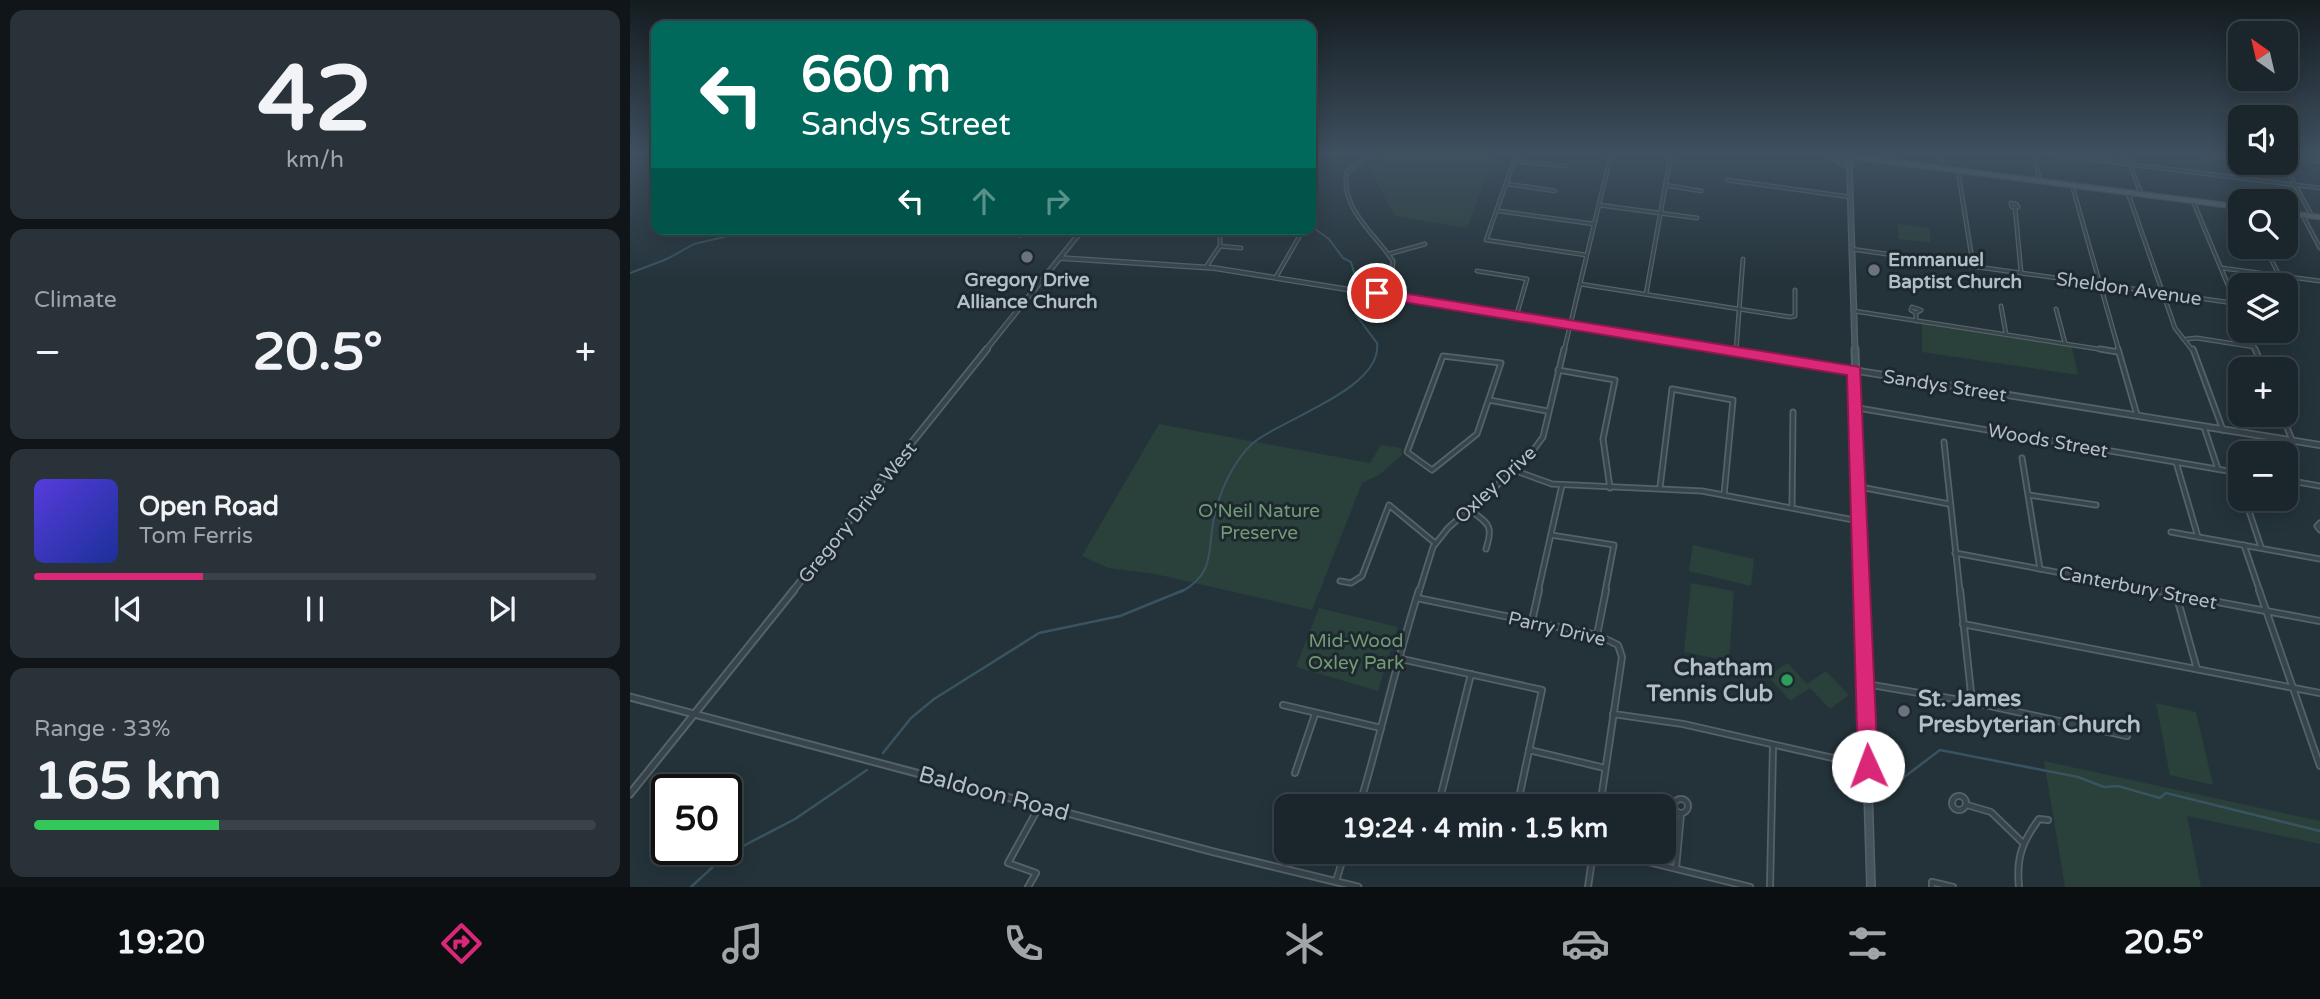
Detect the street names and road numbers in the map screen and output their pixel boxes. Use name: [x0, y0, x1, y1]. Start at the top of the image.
street label: Sheldon Avenue: [2055, 268, 2203, 310]
street label: Sandys Street: [1882, 365, 2008, 407]
street label: Woods Street: [1986, 420, 2110, 462]
street label: Gregory Drive West: [794, 438, 921, 588]
street label: Oxley Drive: [1451, 442, 1541, 528]
street label: Canterbury Street: [2057, 562, 2219, 614]
street label: Parry Drive: [1506, 607, 1608, 651]
street label: Baldoon Road: [915, 760, 1072, 828]

